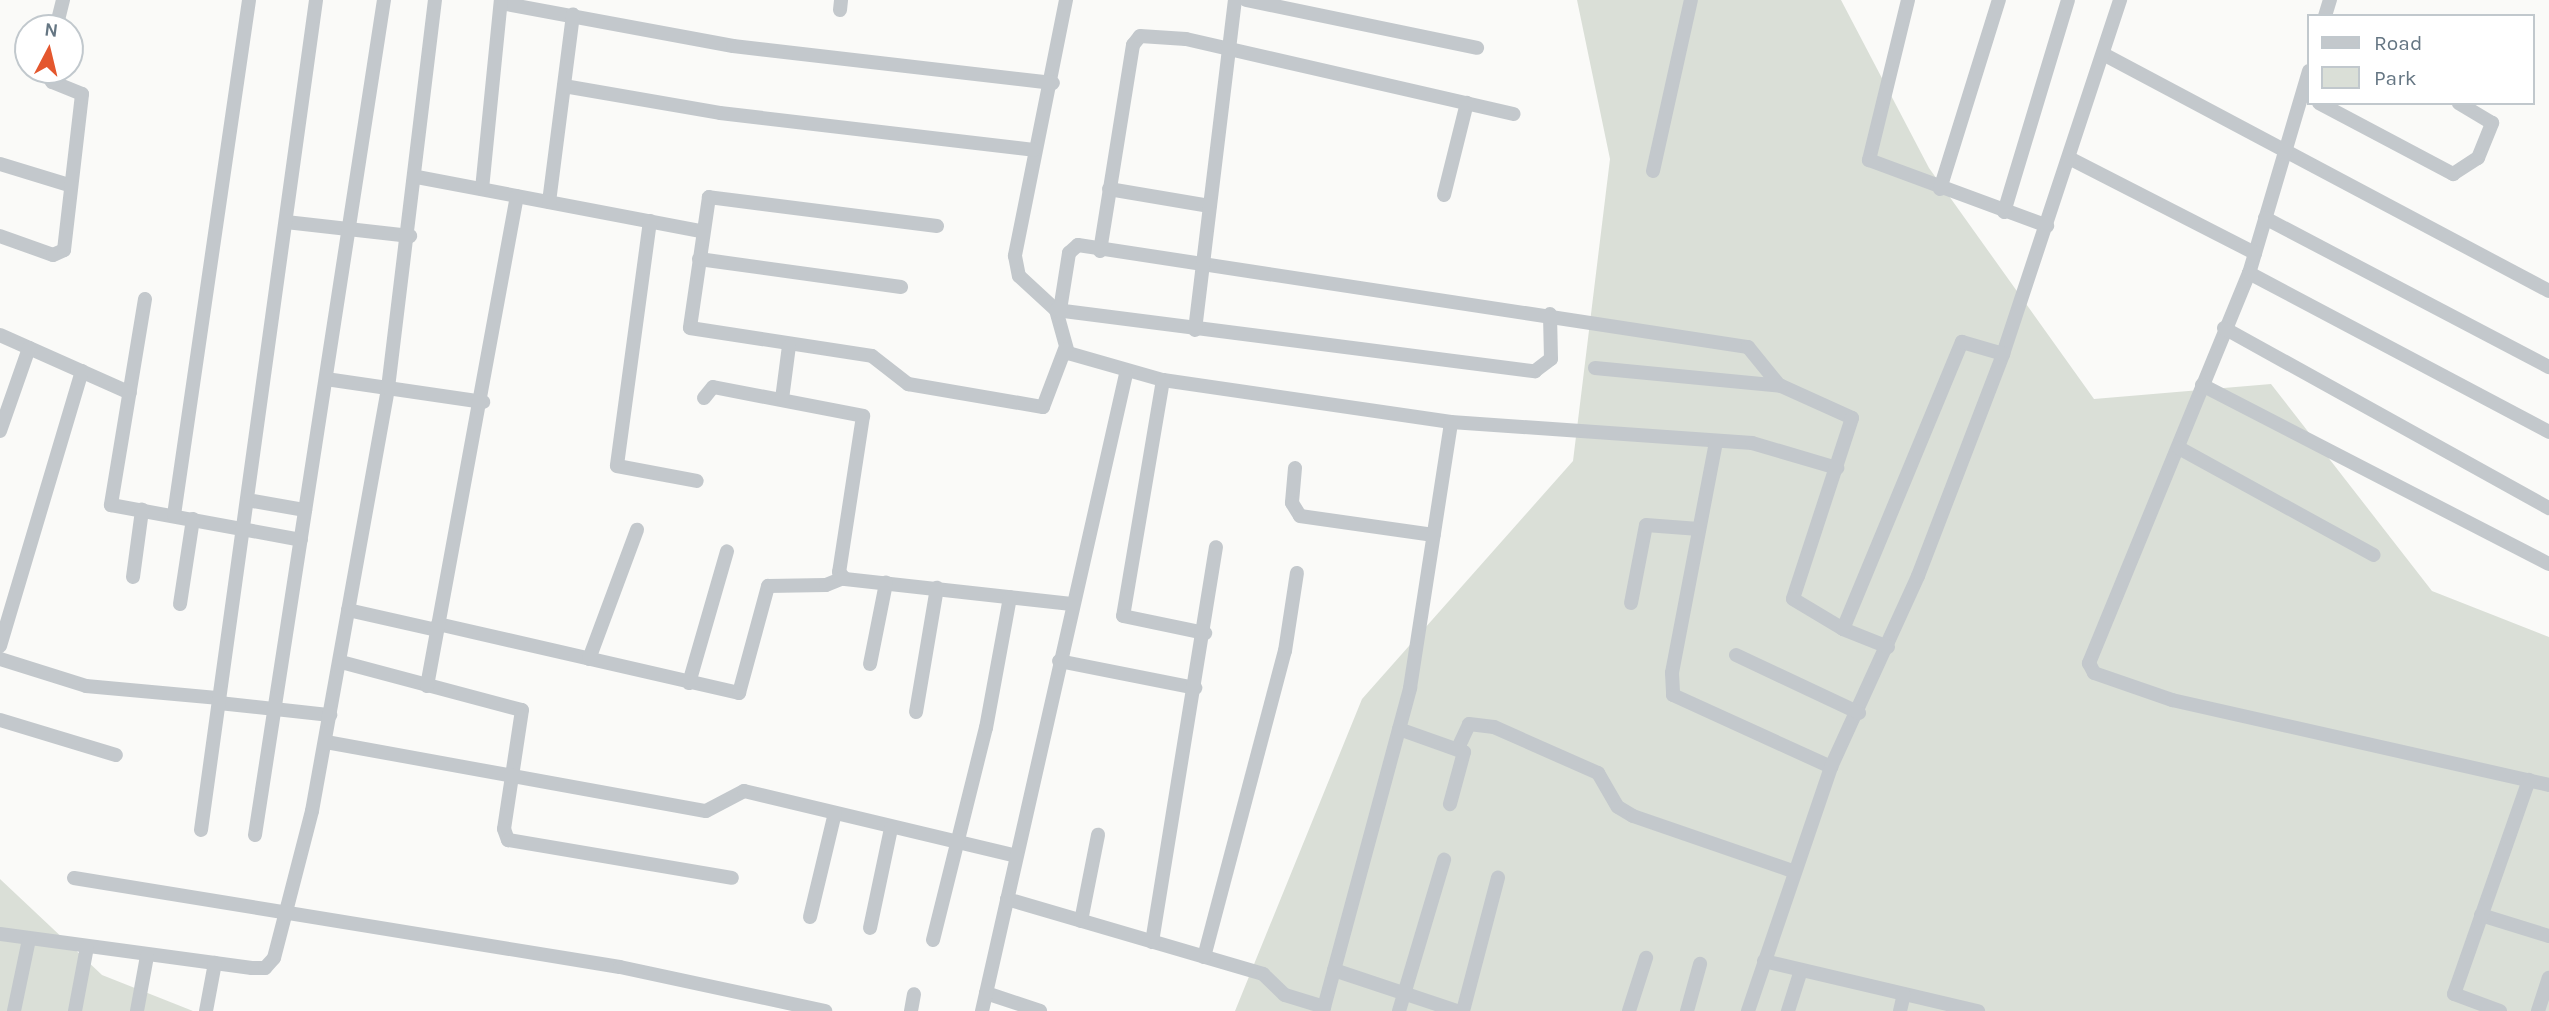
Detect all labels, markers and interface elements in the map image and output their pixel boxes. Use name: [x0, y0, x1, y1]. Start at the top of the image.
north arrow: [14, 14, 84, 84]
legend: [2308, 14, 2535, 105]
text: N: [43, 18, 59, 42]
text: Road: [2374, 31, 2422, 55]
text: Park: [2374, 66, 2417, 90]

